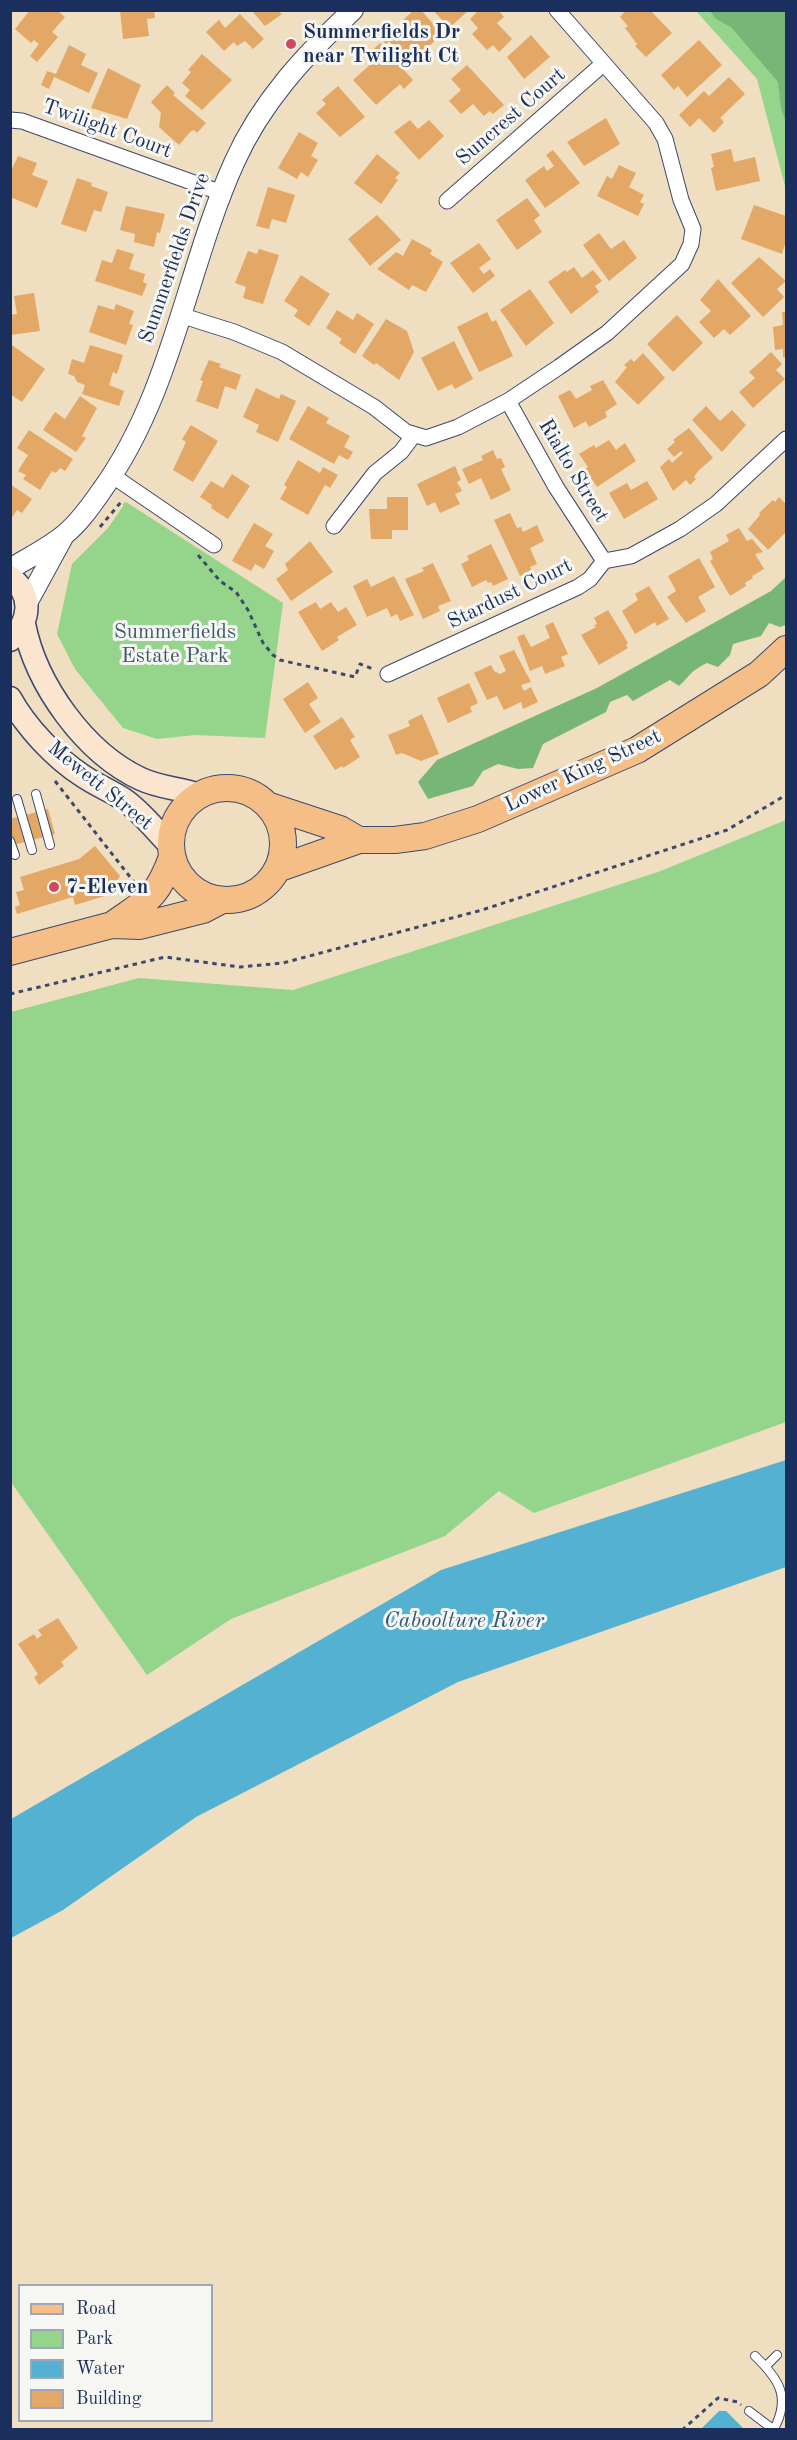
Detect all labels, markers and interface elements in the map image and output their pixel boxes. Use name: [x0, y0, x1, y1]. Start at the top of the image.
place label: Summerfields Dr near Twilight Ct: [303, 19, 460, 69]
marker: Summerfields Dr near Twilight Ct: [284, 37, 298, 51]
street label: Suncrest Court: [451, 63, 571, 171]
street label: Twilight Court: [39, 94, 175, 164]
street label: Summerfields Drive: [134, 169, 216, 347]
street label: Rialto Street: [532, 415, 614, 527]
street label: Stardust Court: [444, 553, 576, 635]
park label: Summerfields Estate Park: [114, 619, 236, 669]
street label: Lower King Street: [501, 724, 665, 818]
street label: Mewett Street: [42, 736, 158, 836]
place label: 7-Eleven: [66, 874, 148, 900]
marker: 7-Eleven: [47, 880, 61, 894]
water label: Caboolture River: [384, 1608, 544, 1634]
legend: [18, 2284, 213, 2422]
text: Road: [76, 2300, 116, 2318]
text: Park: [76, 2330, 113, 2348]
text: Water: [76, 2360, 125, 2378]
text: Building: [76, 2390, 141, 2408]

